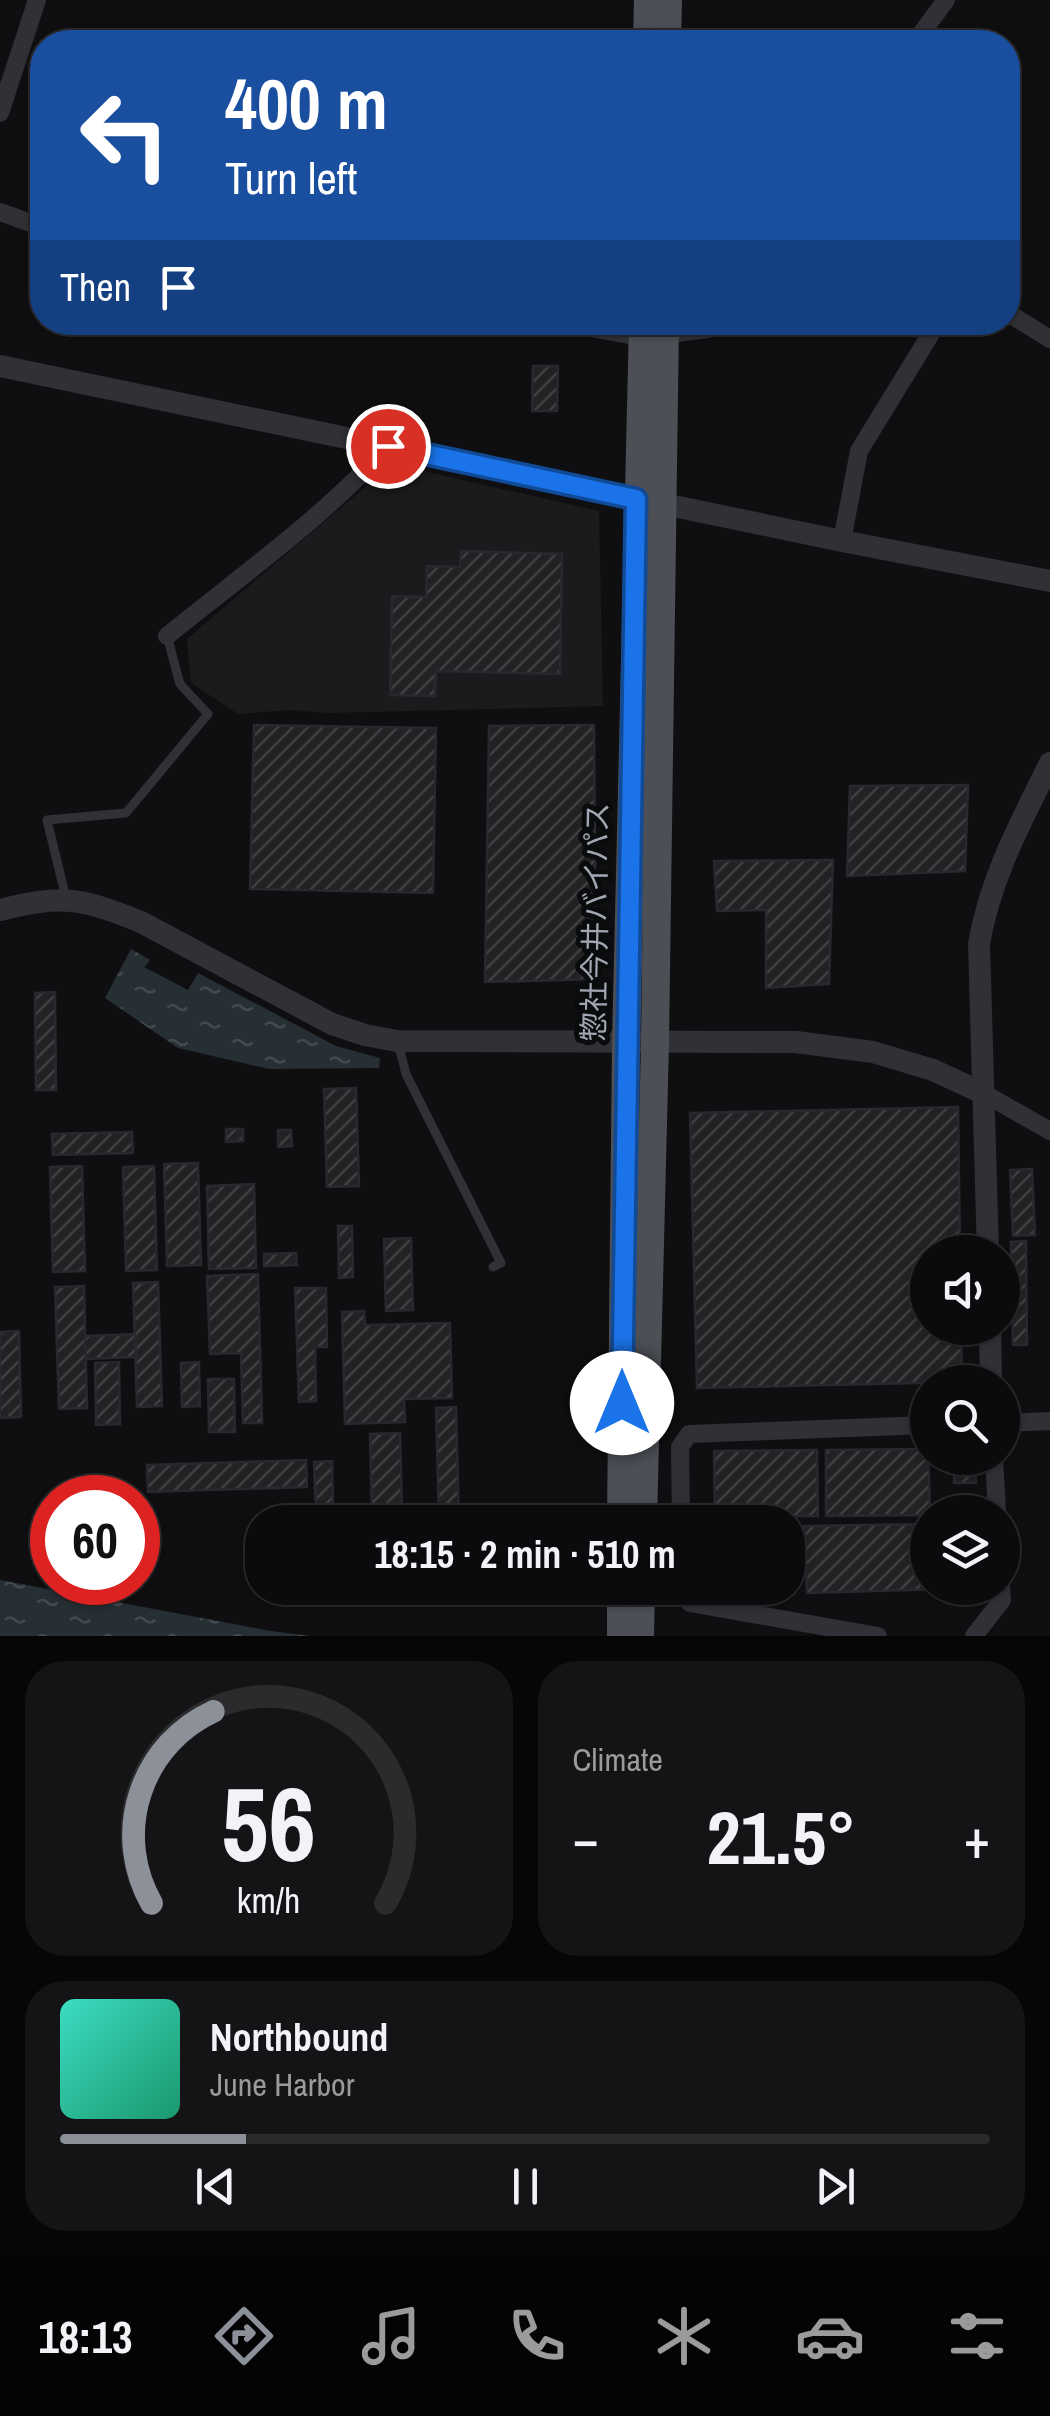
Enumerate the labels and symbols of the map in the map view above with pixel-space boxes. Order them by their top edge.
pin [346,404,431,489]
street label: 惣社今井バイパス [573,802,617,1042]
position arrow [570,1351,674,1455]
speed limit sign: 60 [30,1475,160,1605]

